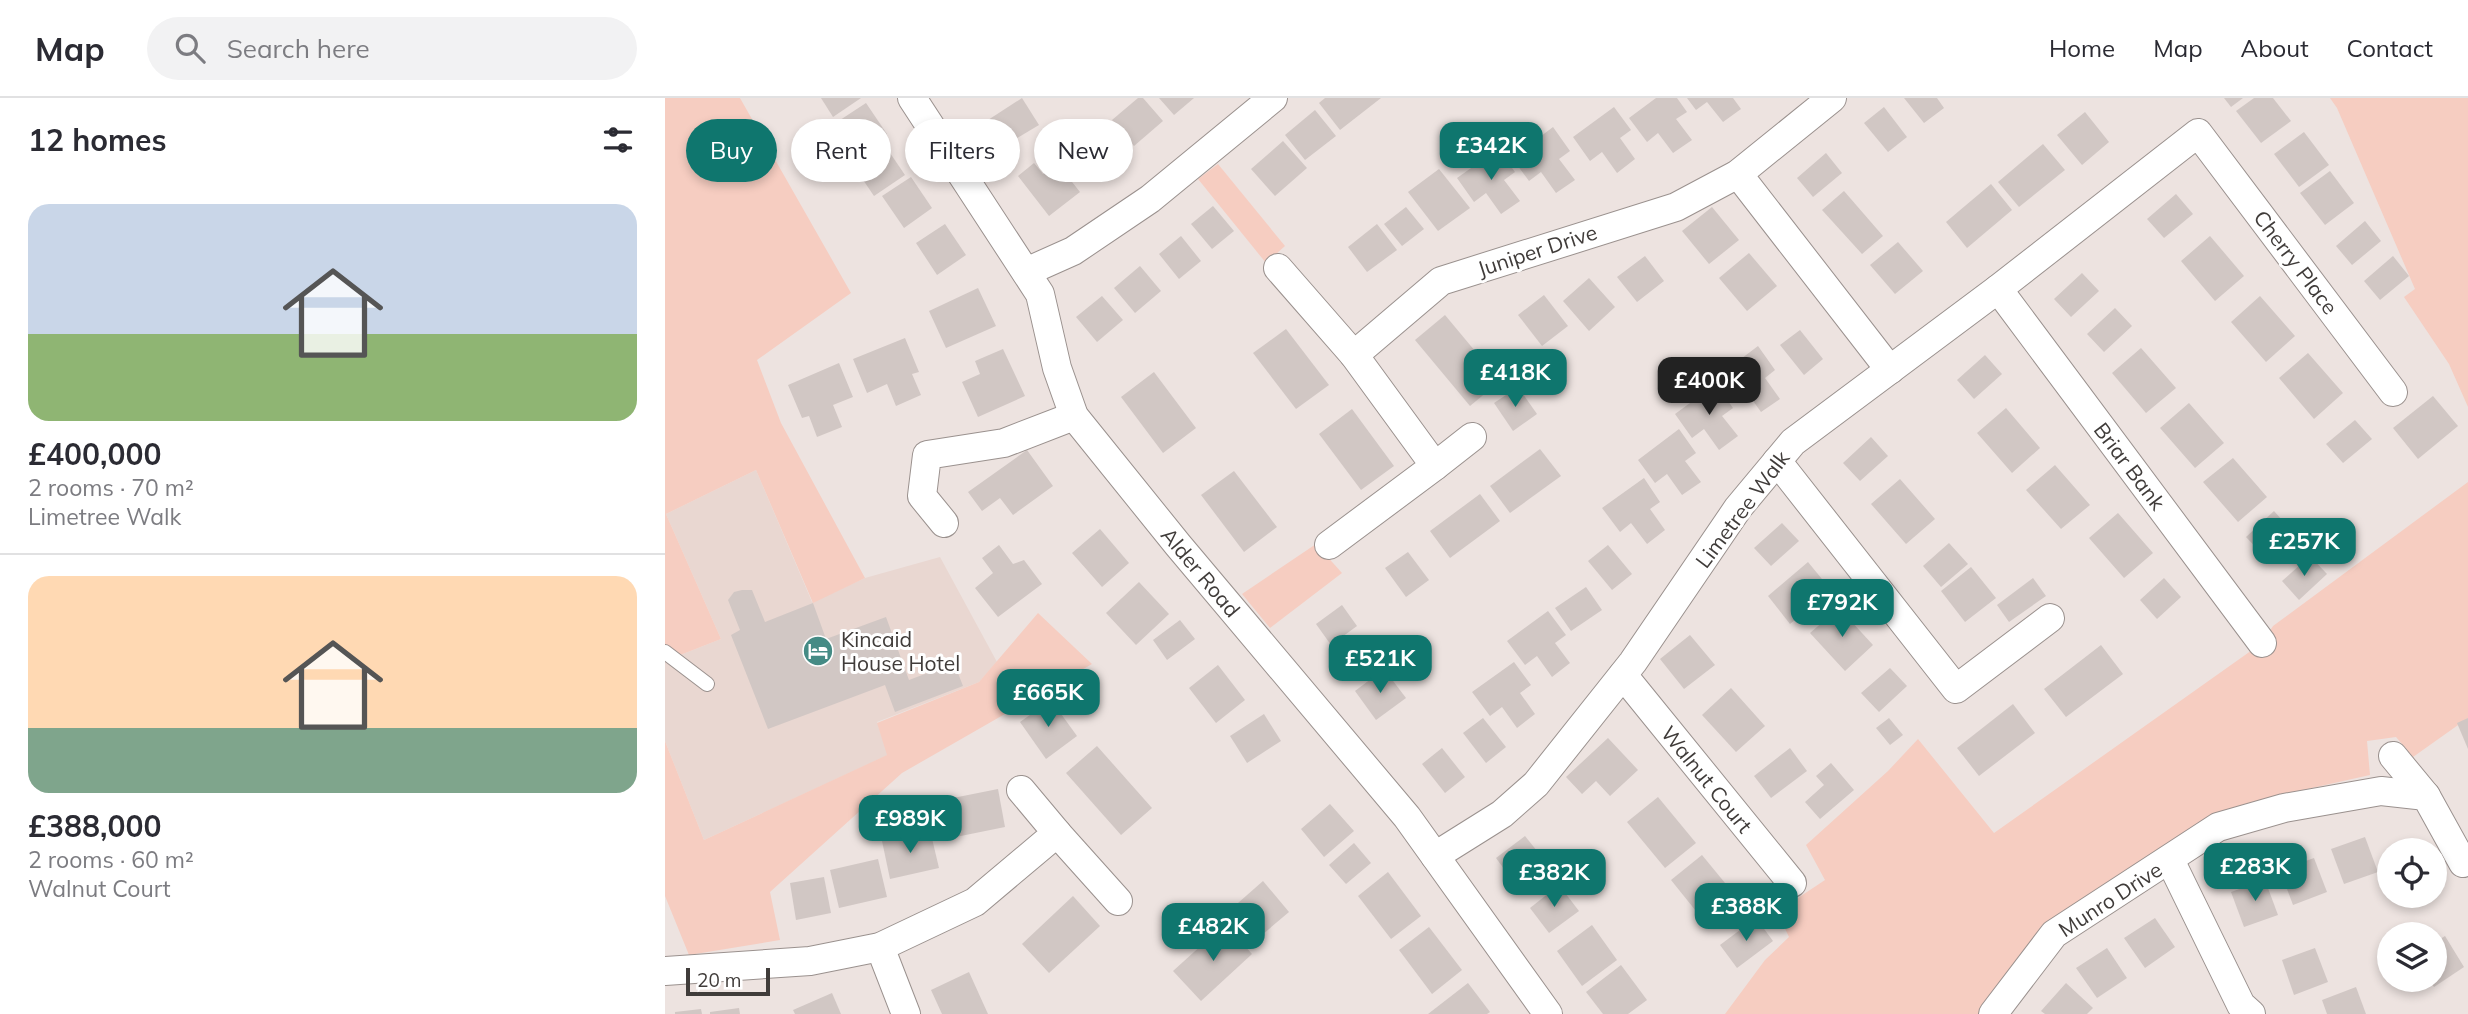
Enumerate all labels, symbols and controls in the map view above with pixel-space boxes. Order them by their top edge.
search box [147,17,637,80]
text: Map [35,28,105,69]
icon: search [171,29,209,67]
text: Search here [227,32,370,65]
text: Home [2049,33,2115,63]
text: Map [2153,33,2203,63]
text: About [2241,33,2309,63]
text: Contact [2347,33,2433,63]
chip: Buy [686,119,777,182]
chip: Rent [791,119,891,182]
chip: Filters [905,119,1020,182]
chip: New [1034,119,1133,182]
text: 12 homes [28,121,167,159]
icon: filters [599,121,637,159]
pin: £342K [1442,122,1540,182]
text: £342K [1456,130,1526,159]
street label: Cherry Place [2248,205,2344,319]
street label: Juniper Drive [1474,218,1600,282]
icon: home [270,250,396,376]
pin: £418K [1466,350,1564,409]
text: £418K [1480,357,1550,386]
pin: £400K [1660,358,1758,417]
text: £400K [1674,365,1744,394]
street label: Briar Bank [2089,417,2171,515]
text: £400,000 [28,435,161,473]
street label: Limetree Walk [1689,445,1795,573]
text: 2 rooms · 70 m² [28,473,194,502]
text: Limetree Walk [28,502,181,531]
pin: £257K [2255,518,2353,578]
street label: Alder Road [1156,522,1246,622]
text: £257K [2269,526,2339,555]
pin: £792K [1793,580,1891,639]
text: £792K [1807,587,1877,616]
icon: home [270,622,396,748]
place label: Kincaid House Hotel [841,626,960,676]
hotel icon: Kincaid House Hotel [801,634,835,668]
pin: £521K [1331,636,1429,695]
text: £521K [1345,643,1415,672]
pin: £665K [999,670,1097,729]
text: £665K [1013,677,1083,706]
street label: Walnut Court [1656,720,1758,838]
pin: £989K [861,796,959,855]
text: £989K [875,803,945,832]
text: £388,000 [28,807,161,845]
map controls [2377,838,2447,992]
button: locate [2377,838,2447,908]
pin: £283K [2206,844,2304,903]
text: 2 rooms · 60 m² [28,845,194,874]
pin: £382K [1505,850,1603,909]
text: £283K [2220,851,2290,880]
street label: Munro Drive [2053,856,2167,942]
text: £382K [1519,857,1589,886]
text: Walnut Court [28,874,171,903]
pin: £388K [1697,884,1795,943]
text: £388K [1711,891,1781,920]
pin: £482K [1164,904,1262,963]
text: £482K [1178,911,1248,940]
button: layers [2377,922,2447,992]
scale bar [686,965,770,997]
text: 20 m [697,968,741,992]

